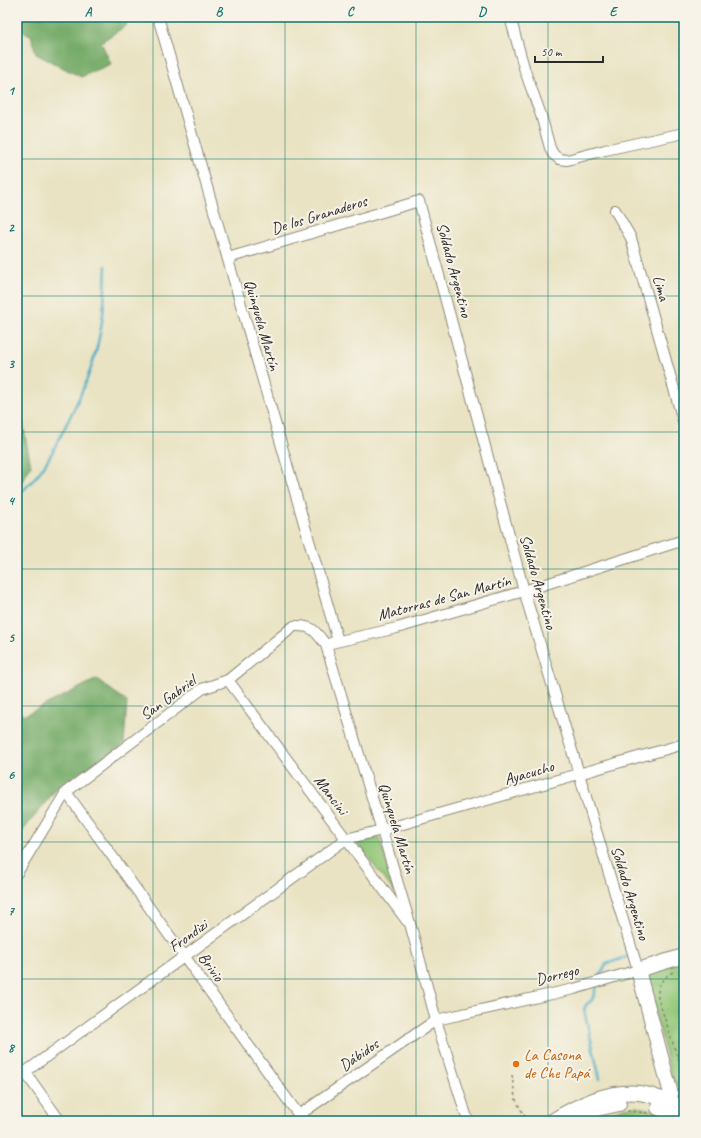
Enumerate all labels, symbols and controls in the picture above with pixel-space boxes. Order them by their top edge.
text: A [85,4,93,20]
text: B [216,4,224,20]
text: C [347,4,355,20]
text: D [478,4,487,20]
text: E [610,4,619,20]
scale bar [535,38,603,64]
text: 50 m [541,44,563,60]
text: 1 [8,83,16,99]
street label: De los Granaderos [269,191,371,239]
text: 2 [8,220,15,236]
street label: Soldado Argentino [432,220,477,321]
street label: Lima [648,273,675,304]
street label: Quinquela Martín [239,277,285,374]
text: 3 [8,356,15,372]
text: 4 [8,493,16,509]
street label: Soldado Argentino [515,532,561,633]
street label: Matorras de San Martín [375,570,513,625]
text: 5 [8,630,15,646]
street label: San Gabriel [136,669,202,725]
street label: Ayacucho [502,756,557,790]
text: 6 [8,767,15,783]
street label: Mancini [310,771,354,820]
street label: Quinquela Martín [374,780,420,876]
street label: Soldado Argentino [606,844,654,944]
text: 7 [8,903,15,919]
street label: Frondizi [165,914,213,957]
street label: Brivio [194,949,229,987]
street label: Dorrego [534,960,582,990]
street label: Dábidos [335,1033,384,1076]
text: 8 [8,1040,16,1056]
place label: La Casona de Che Papá [524,1045,592,1083]
marker: La Casona de Che Papá [511,1059,521,1069]

